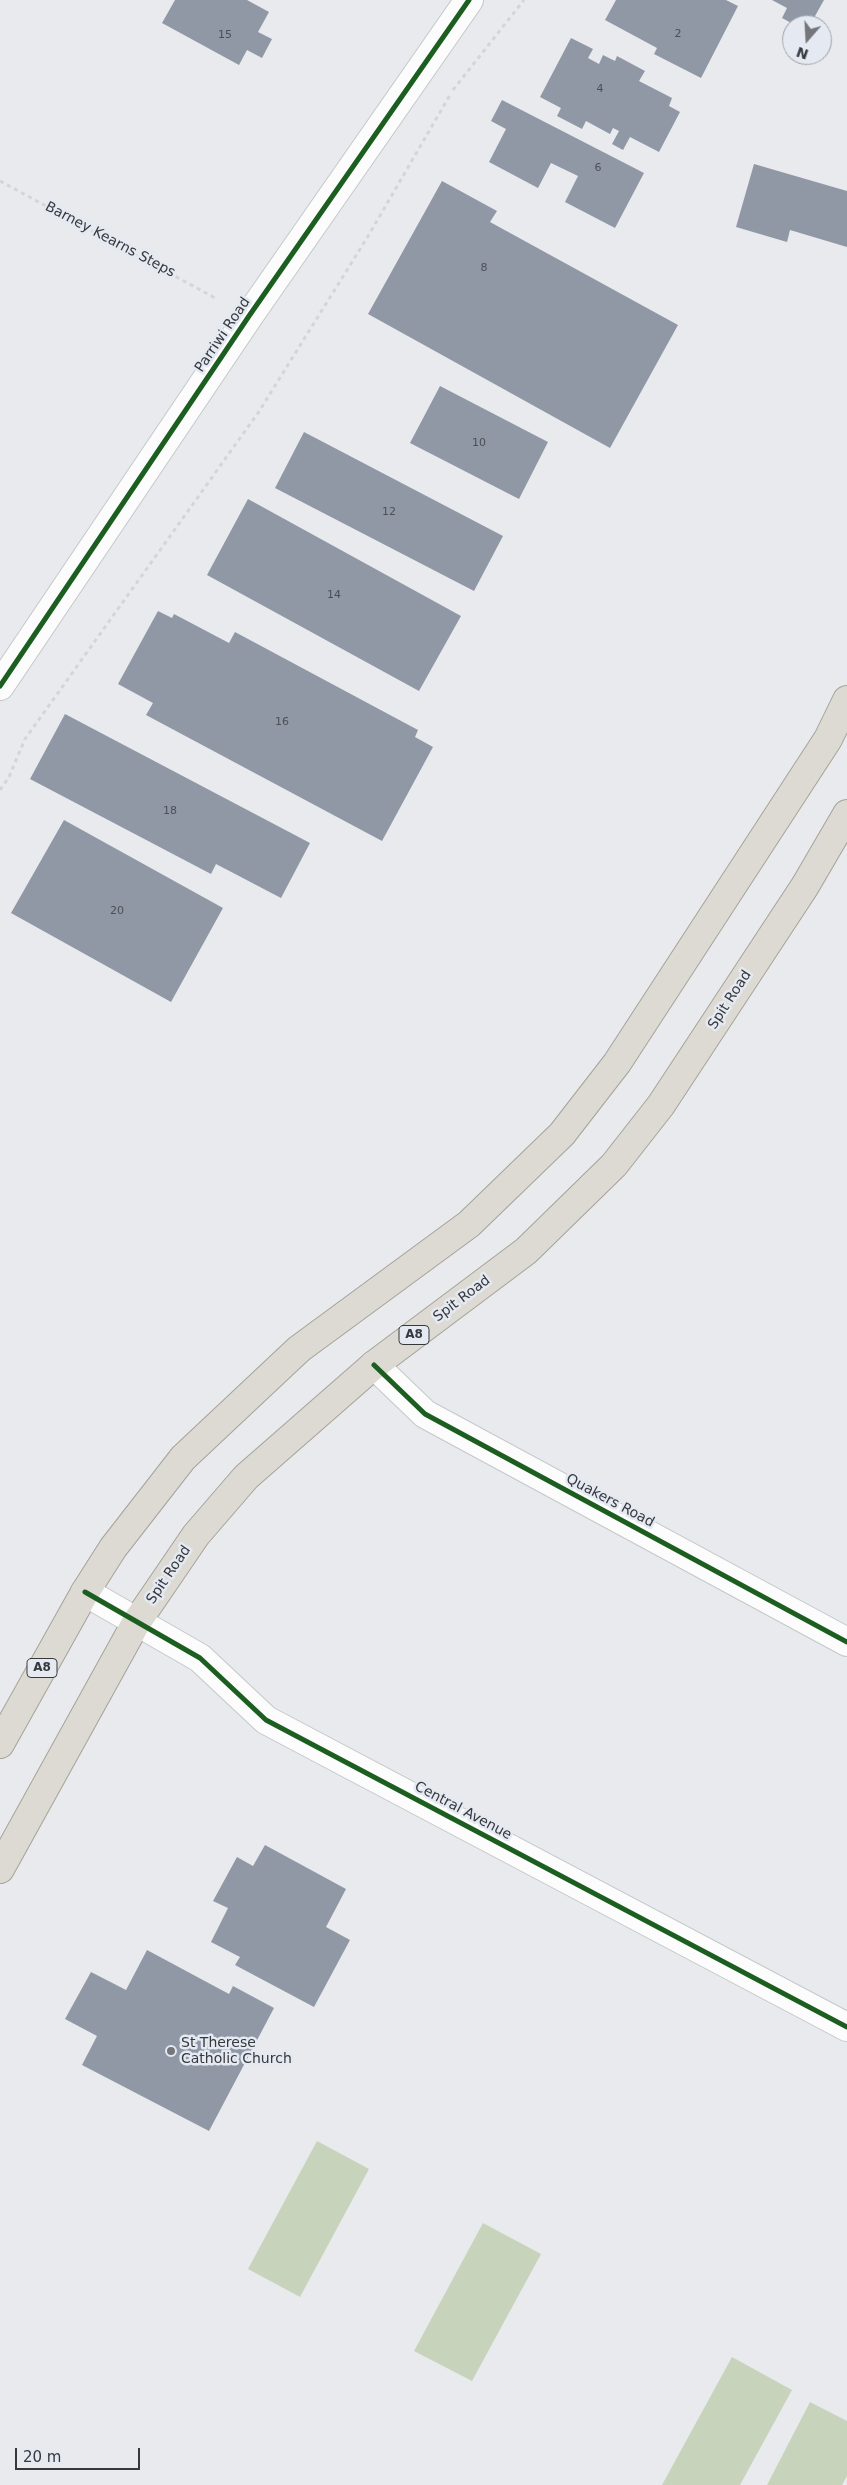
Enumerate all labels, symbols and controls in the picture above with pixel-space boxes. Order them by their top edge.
north arrow [782,15,832,65]
house number: 2 [675,27,681,41]
house number: 15 [218,28,232,42]
text: N [794,44,811,63]
house number: 4 [597,82,603,96]
house number: 6 [595,161,601,175]
street label: Barney Kearns Steps [42,199,178,281]
house number: 8 [481,261,487,275]
street label: Parriwi Road [192,294,254,376]
house number: 10 [472,436,486,450]
house number: 12 [382,505,396,519]
house number: 14 [327,588,341,602]
house number: 16 [275,715,289,729]
house number: 18 [163,804,177,818]
house number: 20 [110,904,124,918]
street label: Spit Road [705,967,755,1033]
street label: Spit Road [430,1272,494,1326]
road number: A8 [399,1326,429,1344]
street label: Quakers Road [563,1471,657,1531]
street label: Spit Road [143,1543,195,1607]
road number: A8 [27,1659,57,1678]
street label: Central Avenue [412,1778,514,1844]
place label: St Therese Catholic Church [181,2035,292,2068]
marker: St Therese Catholic Church [165,2045,177,2057]
scale bar [18,2438,142,2470]
text: 20 m [23,2448,61,2466]

